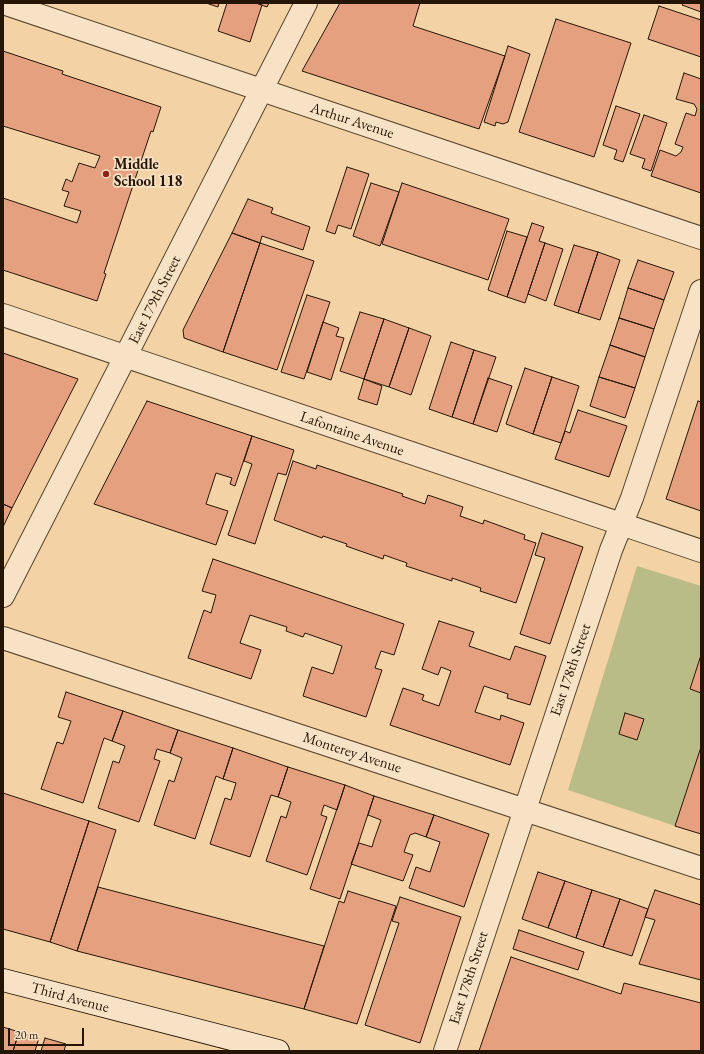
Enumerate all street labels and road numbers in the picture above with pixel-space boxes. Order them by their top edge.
street label: Arthur Avenue [308,99,396,143]
street label: East 179th Street [125,253,185,347]
street label: Lafontaine Avenue [298,408,406,460]
street label: East 178th Street [547,621,595,719]
street label: Monterey Avenue [300,729,404,777]
street label: East 178th Street [446,929,492,1027]
street label: Third Avenue [29,979,111,1017]

